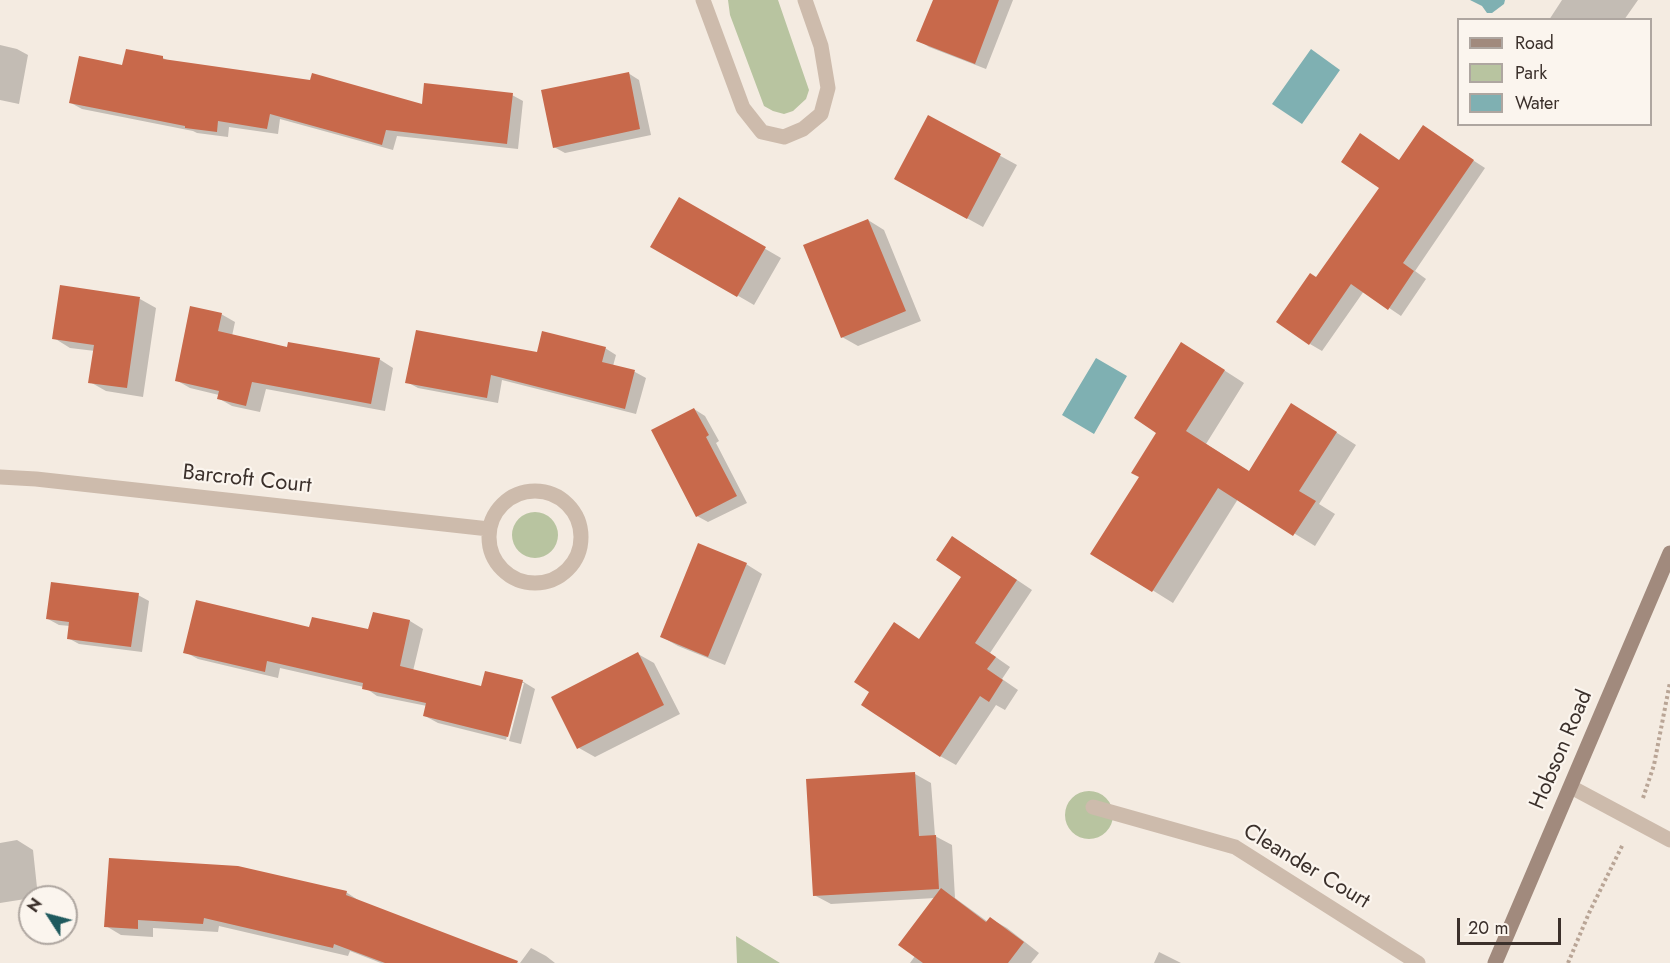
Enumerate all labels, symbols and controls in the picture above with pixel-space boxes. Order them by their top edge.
legend [1457,18,1652,126]
text: Road [1515,30,1554,56]
text: Park [1515,60,1547,86]
text: Water [1515,90,1559,116]
street label: Barcroft Court [181,460,313,500]
street label: Hobson Road [1525,686,1599,814]
street label: Cleander Court [1238,819,1374,915]
north arrow [18,885,78,945]
text: N [22,893,48,917]
scale bar [1460,906,1564,944]
text: 20 m [1468,915,1508,941]

